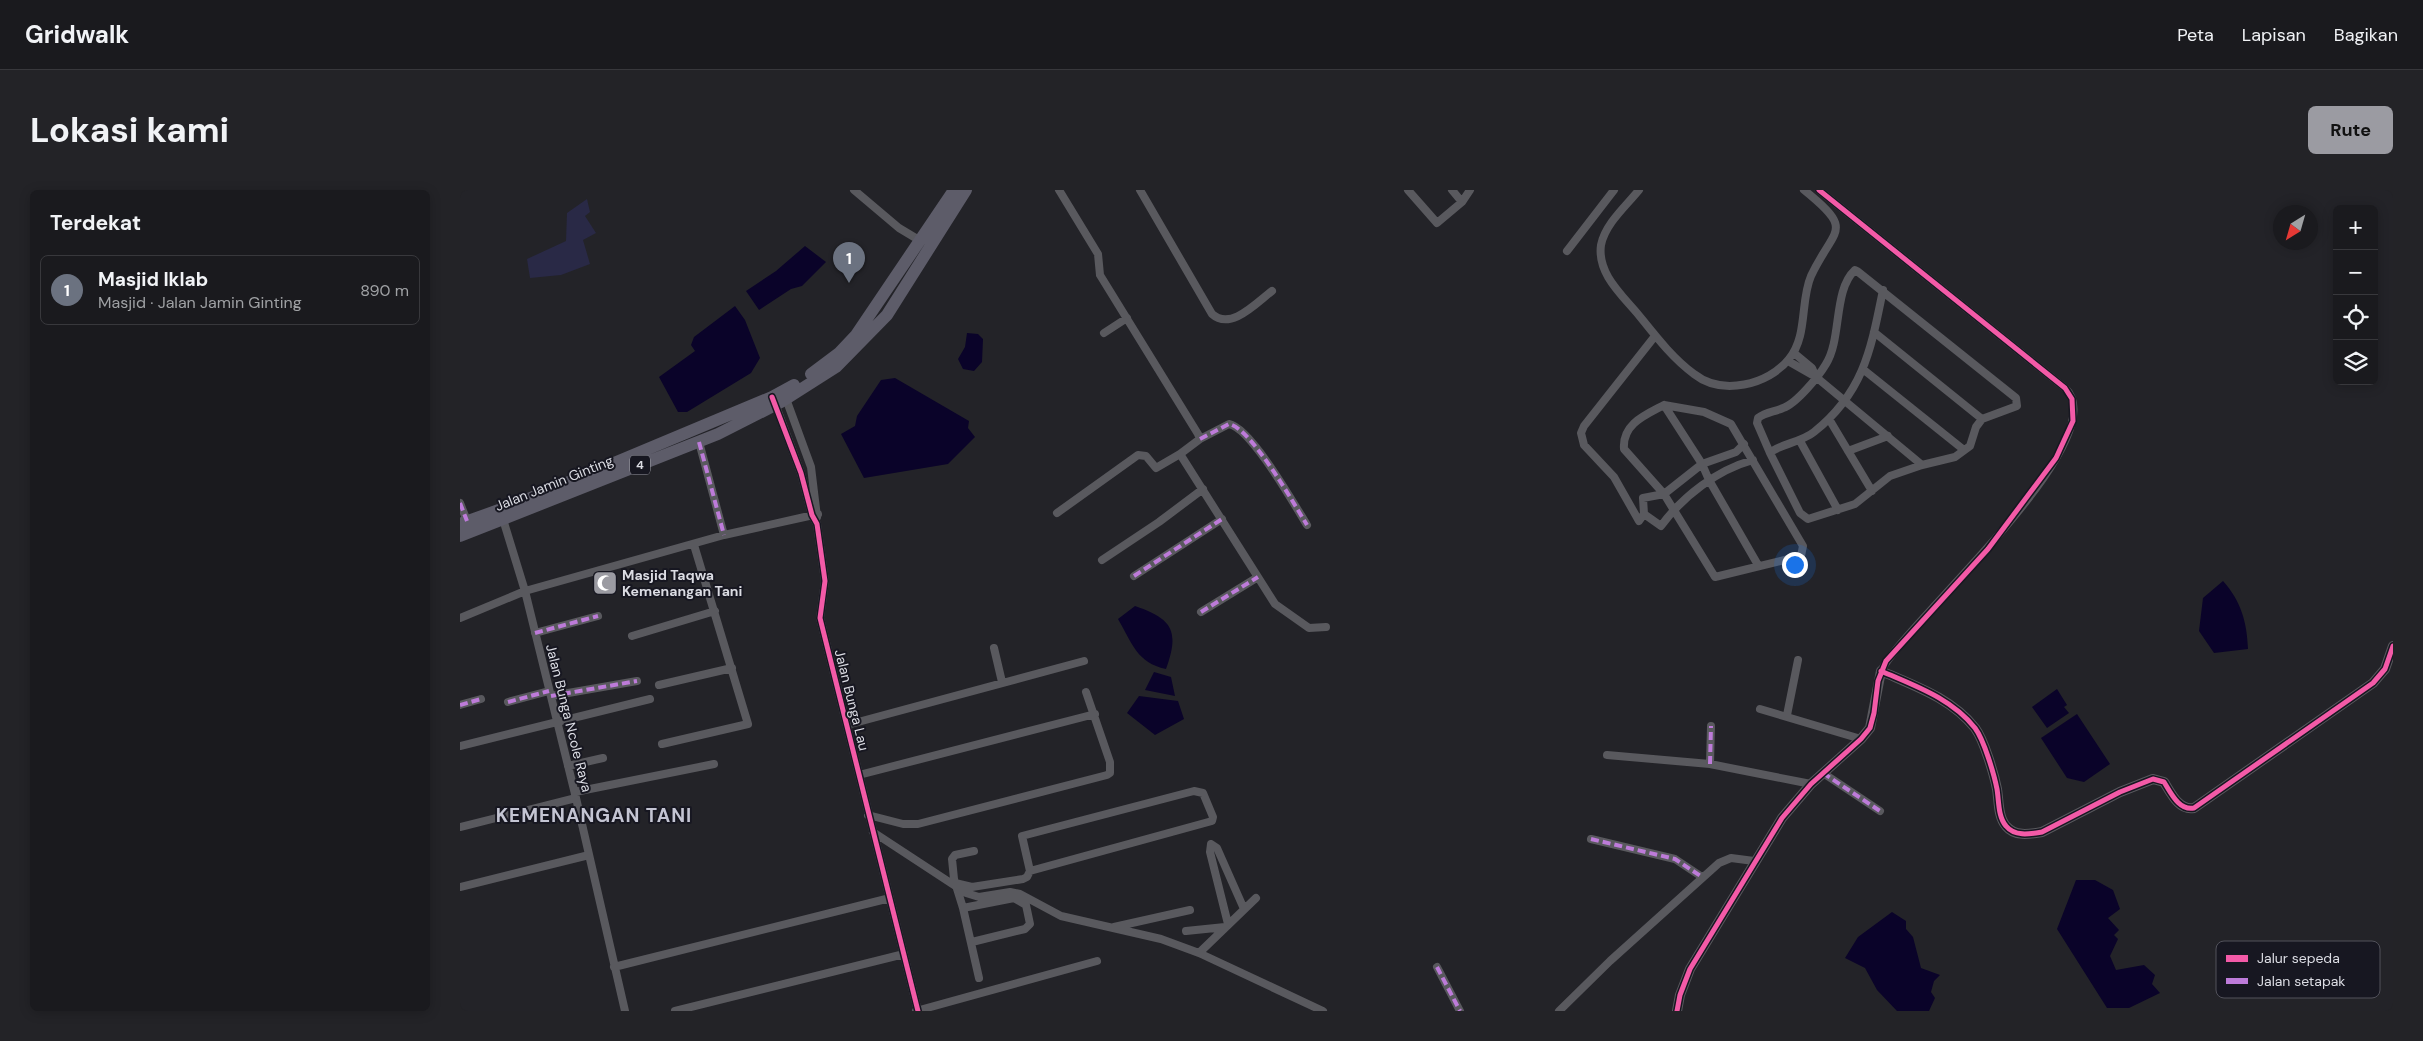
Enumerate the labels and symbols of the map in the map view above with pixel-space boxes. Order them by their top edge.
north arrow [2273,205,2318,250]
pin: 1 [833,242,865,283]
street label: Jalan Jamin Ginting [492,451,616,515]
road number: 4 [630,456,650,474]
your location [1782,552,1808,578]
place label: Masjid Taqwa Kemenangan Tani [622,566,743,600]
mosque icon: Masjid Taqwa Kemenangan Tani [592,570,618,596]
street label: Jalan Bunga Ncole Raya [542,642,596,794]
street label: Jalan Bunga Lau [831,647,873,753]
district label: KEMENANGAN TANI [496,803,692,828]
legend [2216,941,2380,998]
text: Jalur sepeda [2257,949,2340,967]
text: Jalan setapak [2257,972,2345,990]

